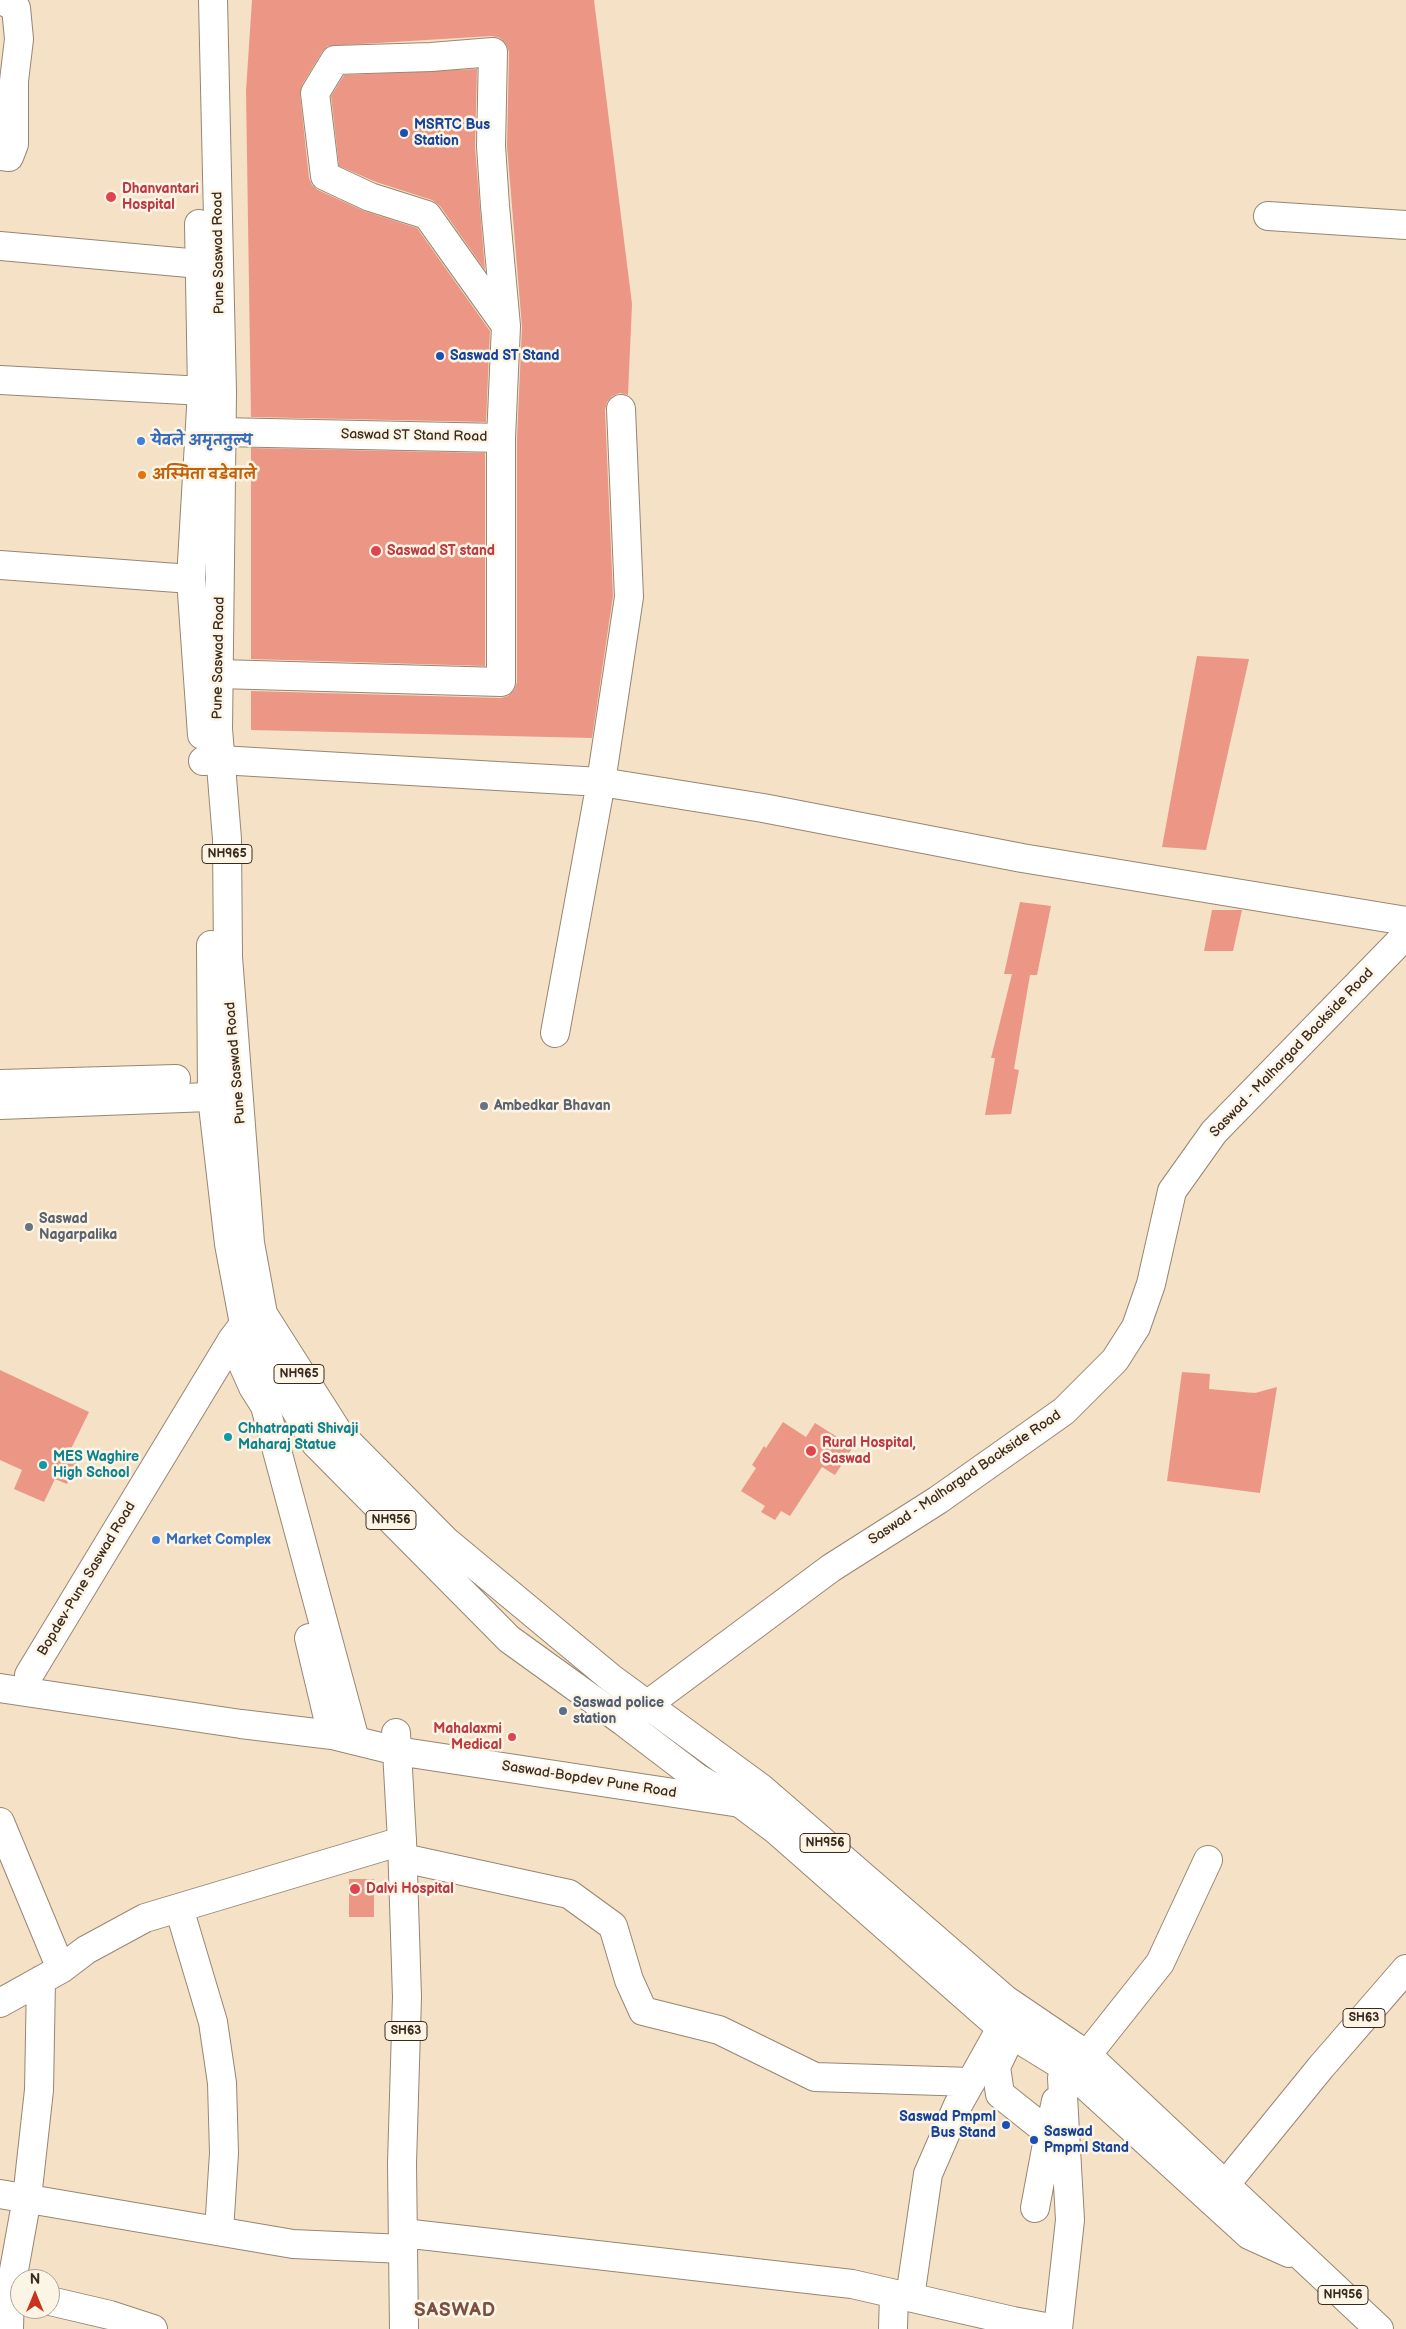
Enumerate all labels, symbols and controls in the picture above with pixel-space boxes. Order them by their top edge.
place label: MSRTC Bus Station [414,117,490,150]
marker: MSRTC Bus Station [398,127,410,139]
place label: Dhanvantari Hospital [122,181,199,213]
marker: Dhanvantari Hospital [104,190,118,204]
street label: Pune Saswad Road [210,192,228,314]
place label: Saswad ST Stand [450,348,560,364]
marker: Saswad ST Stand [434,350,446,362]
street label: Saswad ST Stand Road [341,426,487,446]
place label: येवले अमृततुल्य [151,433,252,449]
marker: येवले अमृततुल्य [135,435,147,447]
place label: अस्मिता वडेवाले [152,467,256,483]
marker: अस्मिता वडेवाले [136,469,148,481]
place label: Saswad ST stand [387,543,495,559]
marker: Saswad ST stand [369,544,383,558]
street label: Pune Saswad Road [210,597,228,719]
road number: NH965 [202,844,252,864]
street label: Saswad - Malhargad Backside Road [1207,965,1377,1141]
street label: Pune Saswad Road [222,1001,250,1125]
place label: Ambedkar Bhavan [494,1098,610,1114]
marker: Ambedkar Bhavan [478,1100,490,1112]
place label: Saswad Nagarpalika [39,1211,117,1244]
marker: Saswad Nagarpalika [23,1221,35,1233]
road number: NH965 [274,1365,324,1384]
street label: Saswad - Malhargad Backside Road [866,1407,1064,1549]
place label: Chhatrapati Shivaji Maharaj Statue [238,1421,358,1454]
marker: Chhatrapati Shivaji Maharaj Statue [222,1431,234,1443]
place label: Rural Hospital, Saswad [822,1435,916,1468]
marker: Rural Hospital, Saswad [804,1444,818,1458]
place label: MES Waghire High School [53,1449,139,1481]
marker: MES Waghire High School [37,1459,49,1471]
street label: Bopdev-Pune Saswad Road [34,1499,140,1659]
road number: NH956 [366,1510,416,1530]
place label: Market Complex [166,1532,271,1548]
marker: Market Complex [150,1534,162,1546]
place label: Saswad police station [573,1695,664,1728]
marker: Saswad police station [557,1705,569,1717]
place label: Mahalaxmi Medical [433,1721,502,1754]
marker: Mahalaxmi Medical [506,1731,518,1743]
street label: Saswad-Bopdev Pune Road [501,1758,677,1802]
road number: NH956 [800,1834,850,1852]
place label: Dalvi Hospital [366,1881,454,1897]
marker: Dalvi Hospital [348,1882,362,1896]
road number: SH63 [1343,2009,1385,2028]
road number: SH63 [385,2022,427,2040]
place label: Saswad Pmpml Bus Stand [899,2109,996,2142]
marker: Saswad Pmpml Bus Stand [1000,2119,1012,2131]
place label: Saswad Pmpml Stand [1044,2124,1129,2156]
marker: Saswad Pmpml Stand [1028,2134,1040,2146]
north arrow [10,2269,60,2319]
text: N [30,2271,40,2288]
road number: NH956 [1318,2286,1368,2304]
district label: SASWAD [413,2300,497,2322]

